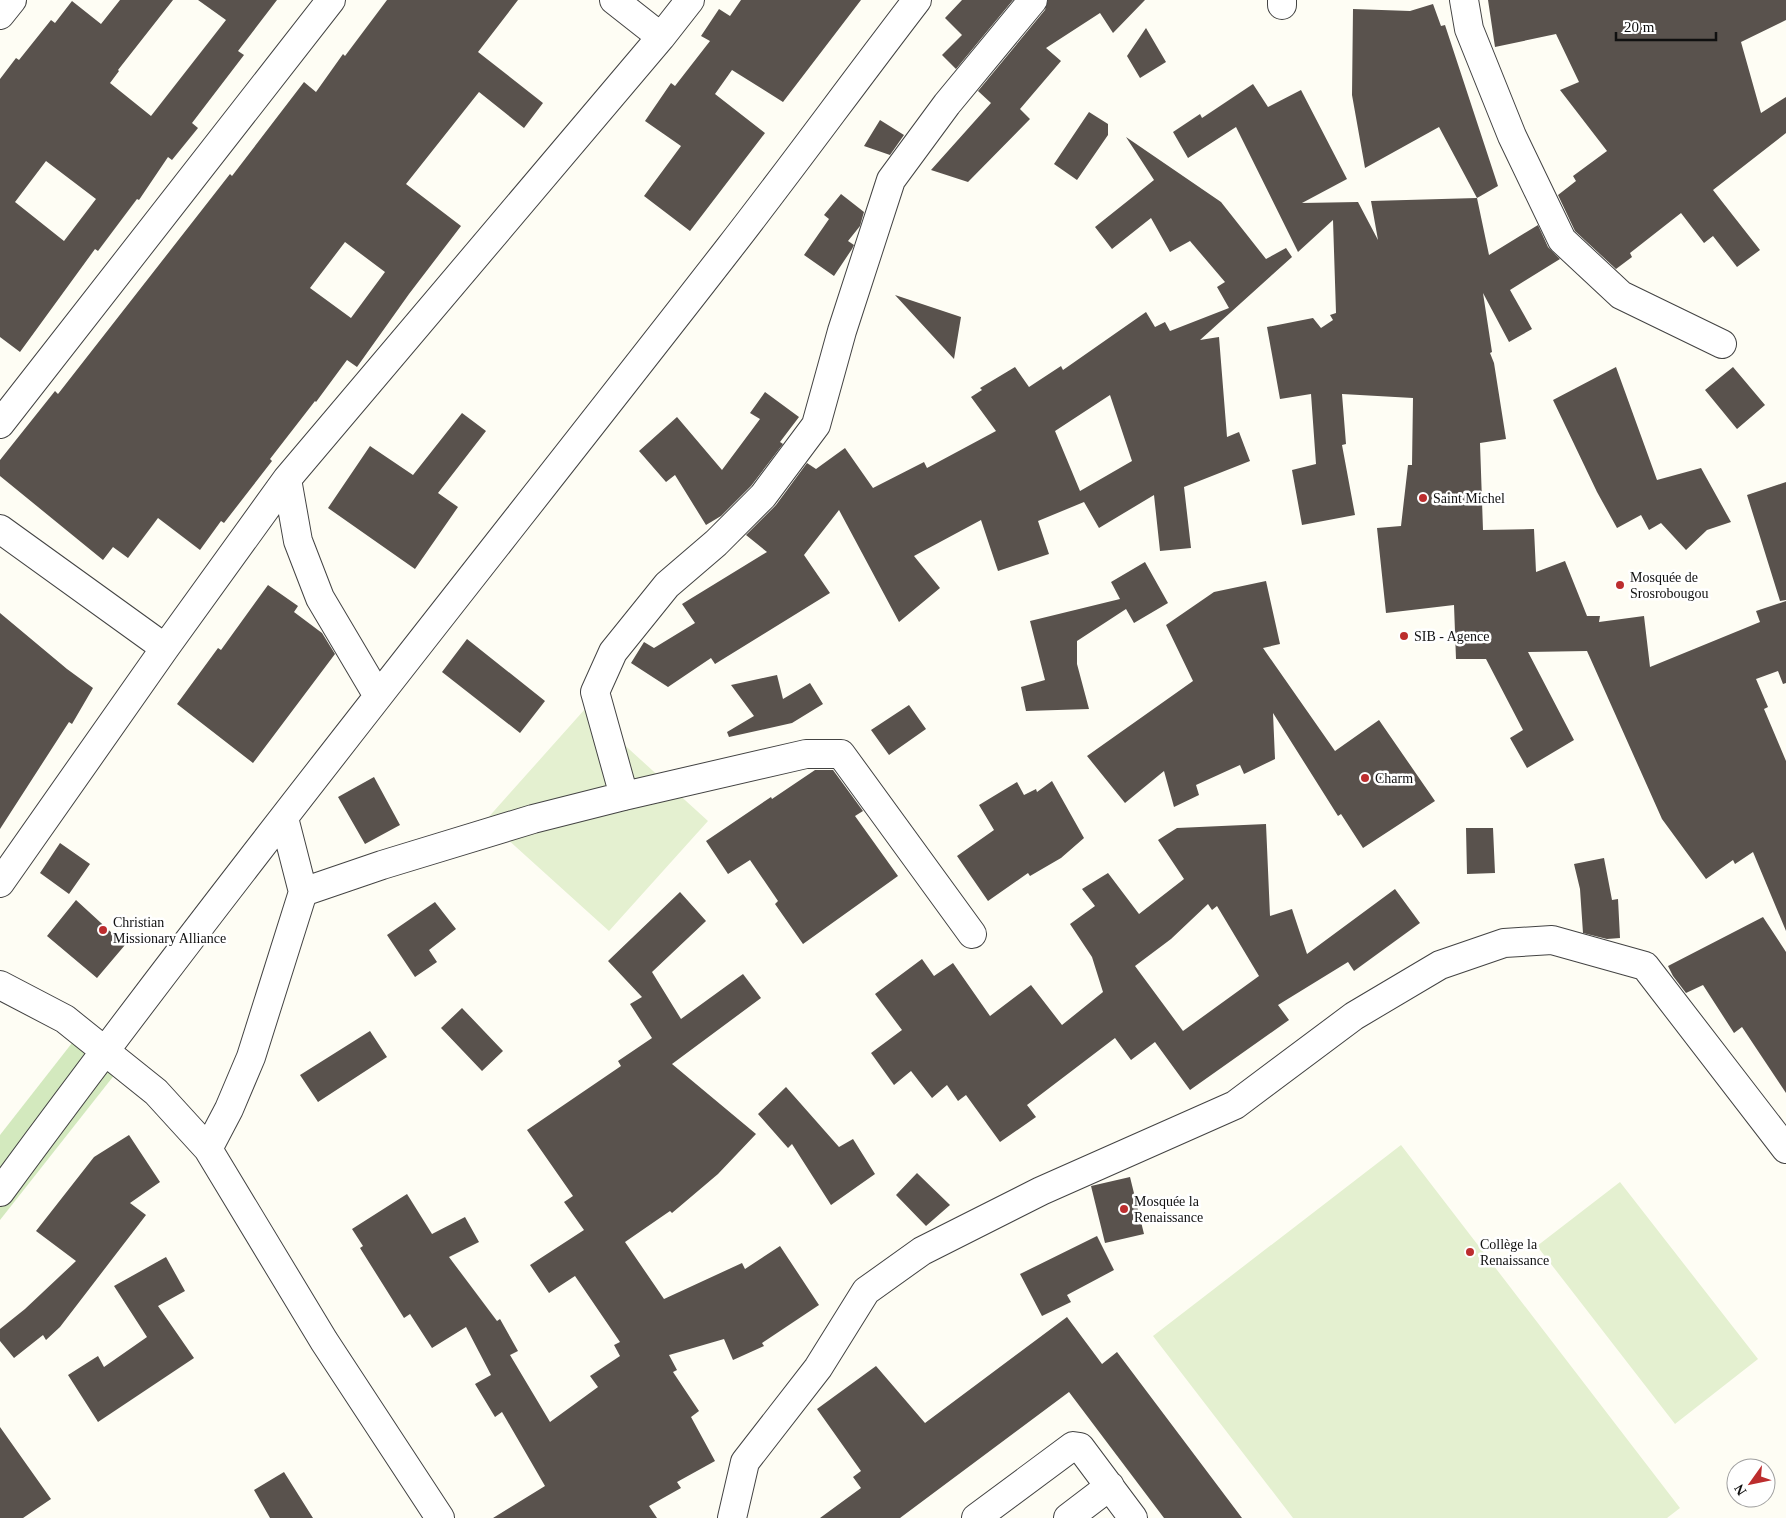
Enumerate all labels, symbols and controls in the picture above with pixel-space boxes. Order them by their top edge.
scale bar [1616,10,1716,42]
text: 20 m [1624,19,1655,35]
place label: Saint Michel [1433,491,1505,506]
marker: Saint Michel [1417,492,1429,504]
place label: Mosquée de Srosrobougou [1630,570,1709,601]
marker: Mosquée de Srosrobougou [1614,579,1626,591]
place label: SIB - Agence [1414,629,1489,644]
marker: SIB - Agence [1398,630,1410,642]
place label: Charm [1375,771,1413,786]
marker: Charm [1359,772,1371,784]
place label: Christian Missionary Alliance [113,915,226,946]
marker: Christian Missionary Alliance [97,924,109,936]
place label: Mosquée la Renaissance [1134,1194,1203,1225]
marker: Mosquée la Renaissance [1118,1203,1130,1215]
place label: Collège la Renaissance [1480,1237,1549,1268]
marker: Collège la Renaissance [1464,1246,1476,1258]
north arrow [1726,1458,1776,1508]
text: N [1731,1481,1750,1498]

